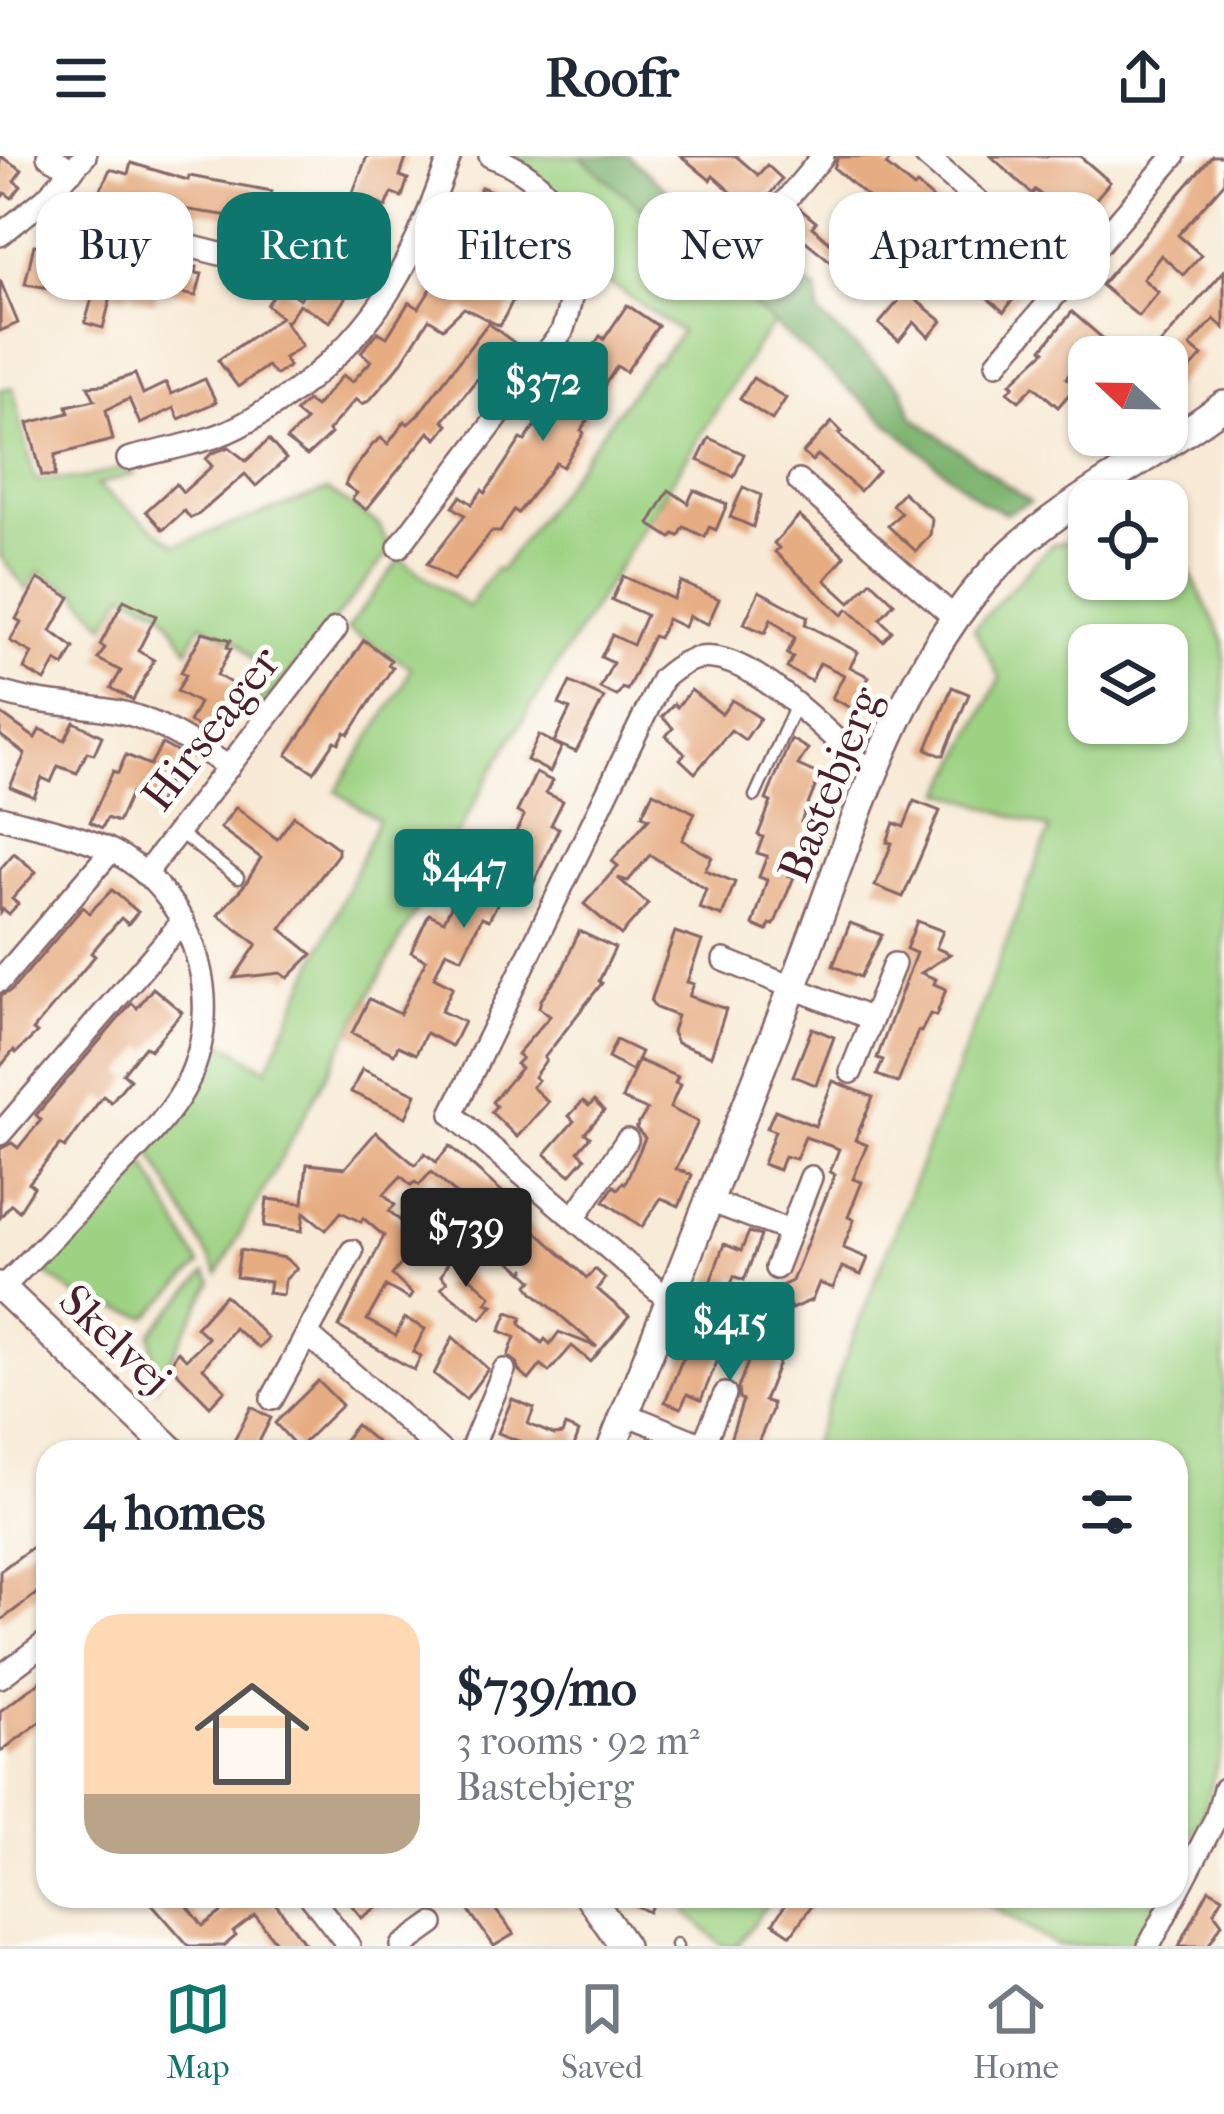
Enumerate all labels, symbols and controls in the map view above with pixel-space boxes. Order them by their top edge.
icon: menu [48,45,114,111]
icon: share [1110,45,1176,111]
text: Roofr [545,47,679,110]
chip: Buy [36,192,193,300]
chip: Rent [217,192,391,300]
chip: Filters [415,192,614,300]
chip: New [638,192,805,300]
chip: Apartment [829,192,1110,300]
north arrow [1068,336,1188,456]
map controls [1068,336,1188,744]
pin: $372 [472,342,614,444]
text: $372 [505,358,581,404]
button: locate [1068,480,1188,600]
button: layers [1068,624,1188,744]
street label: Hirseager [131,636,292,821]
street label: Bastebjerg [767,679,894,890]
pin: $447 [393,829,535,931]
text: $447 [421,845,507,891]
pin: $739 [395,1188,537,1290]
text: $739 [428,1204,504,1250]
street label: Skelvej [48,1274,182,1406]
pin: $415 [659,1282,801,1384]
text: $415 [692,1298,768,1344]
icon: filters [1074,1479,1140,1545]
text: 4 homes [84,1482,265,1542]
text: $739/mo [456,1658,637,1718]
icon: home [180,1662,324,1806]
text: 3 rooms · 92 m² [456,1718,700,1764]
text: Bastebjerg [456,1764,634,1810]
tab: Map [165,1976,231,2087]
tab: Saved [561,1976,643,2087]
tab: Home [973,1976,1059,2087]

